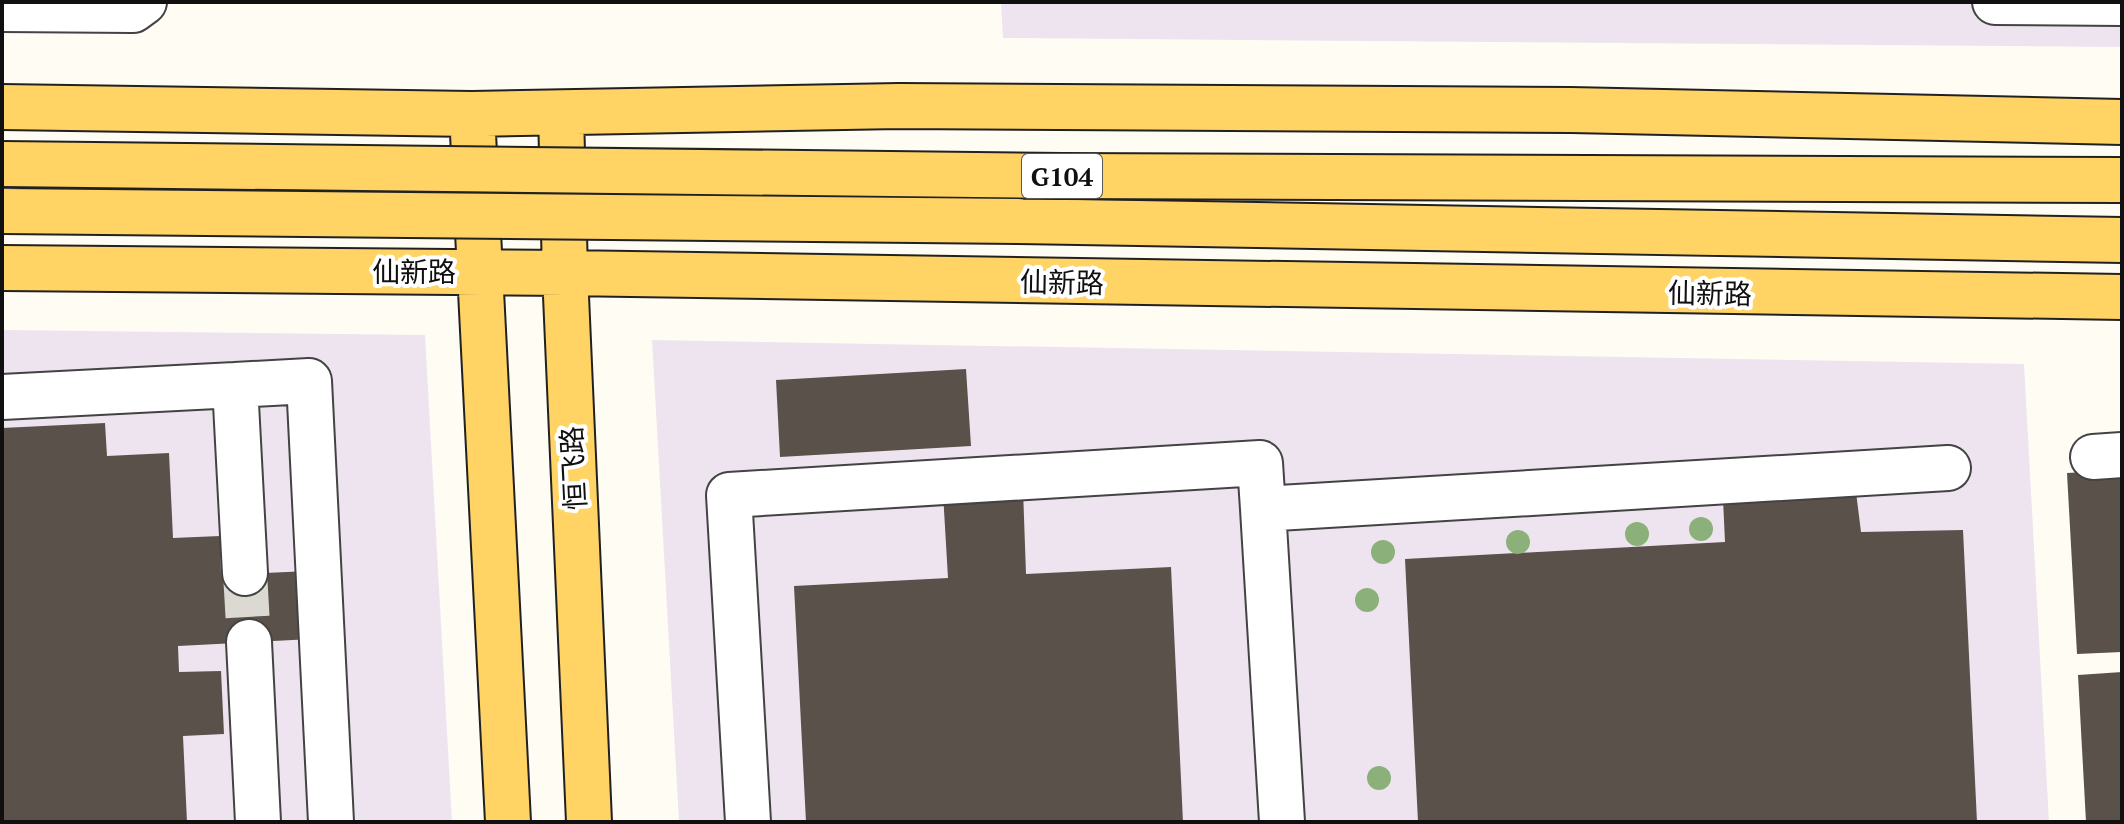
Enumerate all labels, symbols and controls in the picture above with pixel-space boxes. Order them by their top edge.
road number: G104 [1022,154,1102,198]
street label: 仙新路 [372,253,456,290]
street label: 仙新路 [1020,263,1104,301]
street label: 仙新路 [1668,274,1752,312]
street label: 恒飞路 [552,425,594,511]

